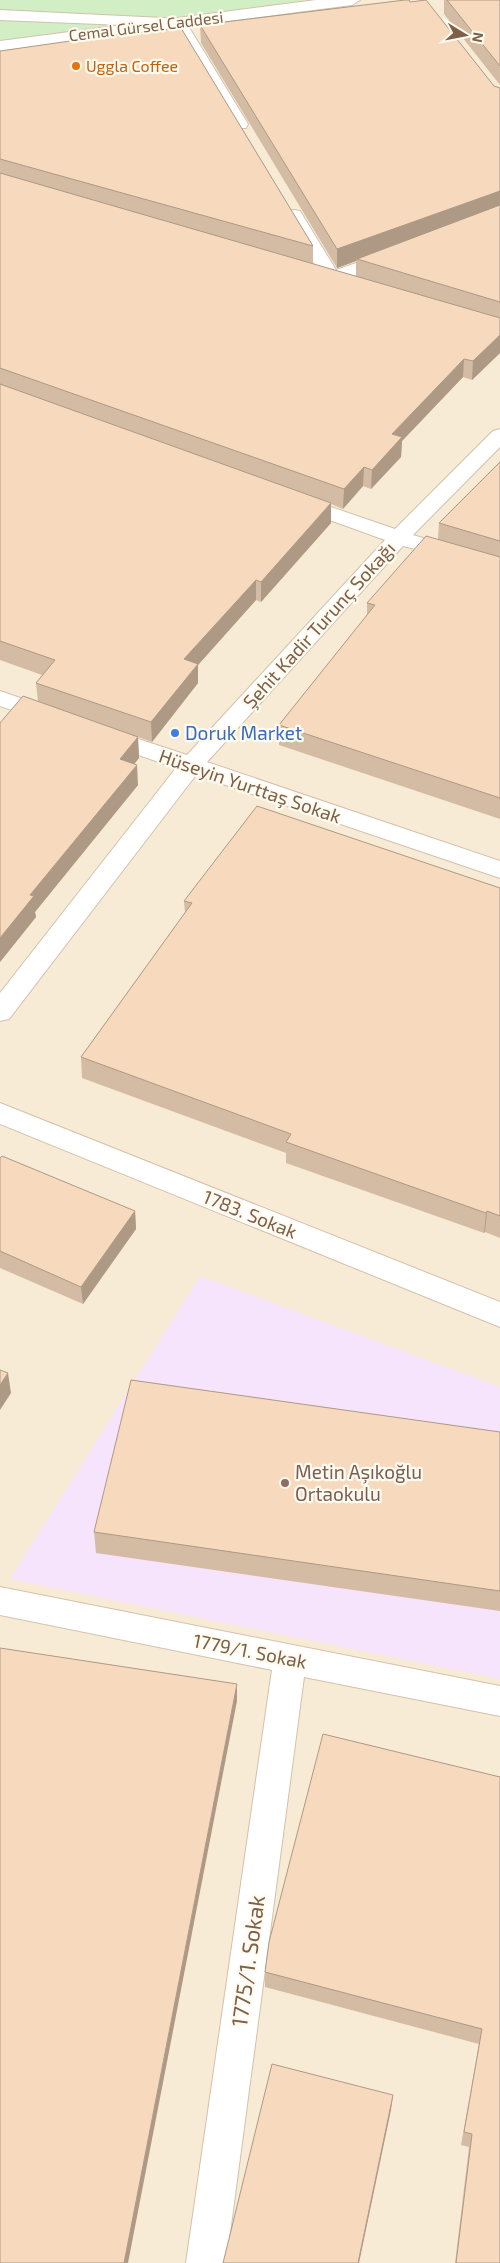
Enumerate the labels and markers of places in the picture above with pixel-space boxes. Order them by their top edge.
place label: Uggla Coffee [86,56,178,75]
marker: Uggla Coffee [70,60,82,72]
place label: Doruk Market [185,721,302,744]
marker: Doruk Market [169,727,181,739]
place label: Metin Aşıkoğlu Ortaokulu [295,1460,422,1505]
marker: Metin Aşıkoğlu Ortaokulu [279,1477,291,1489]

